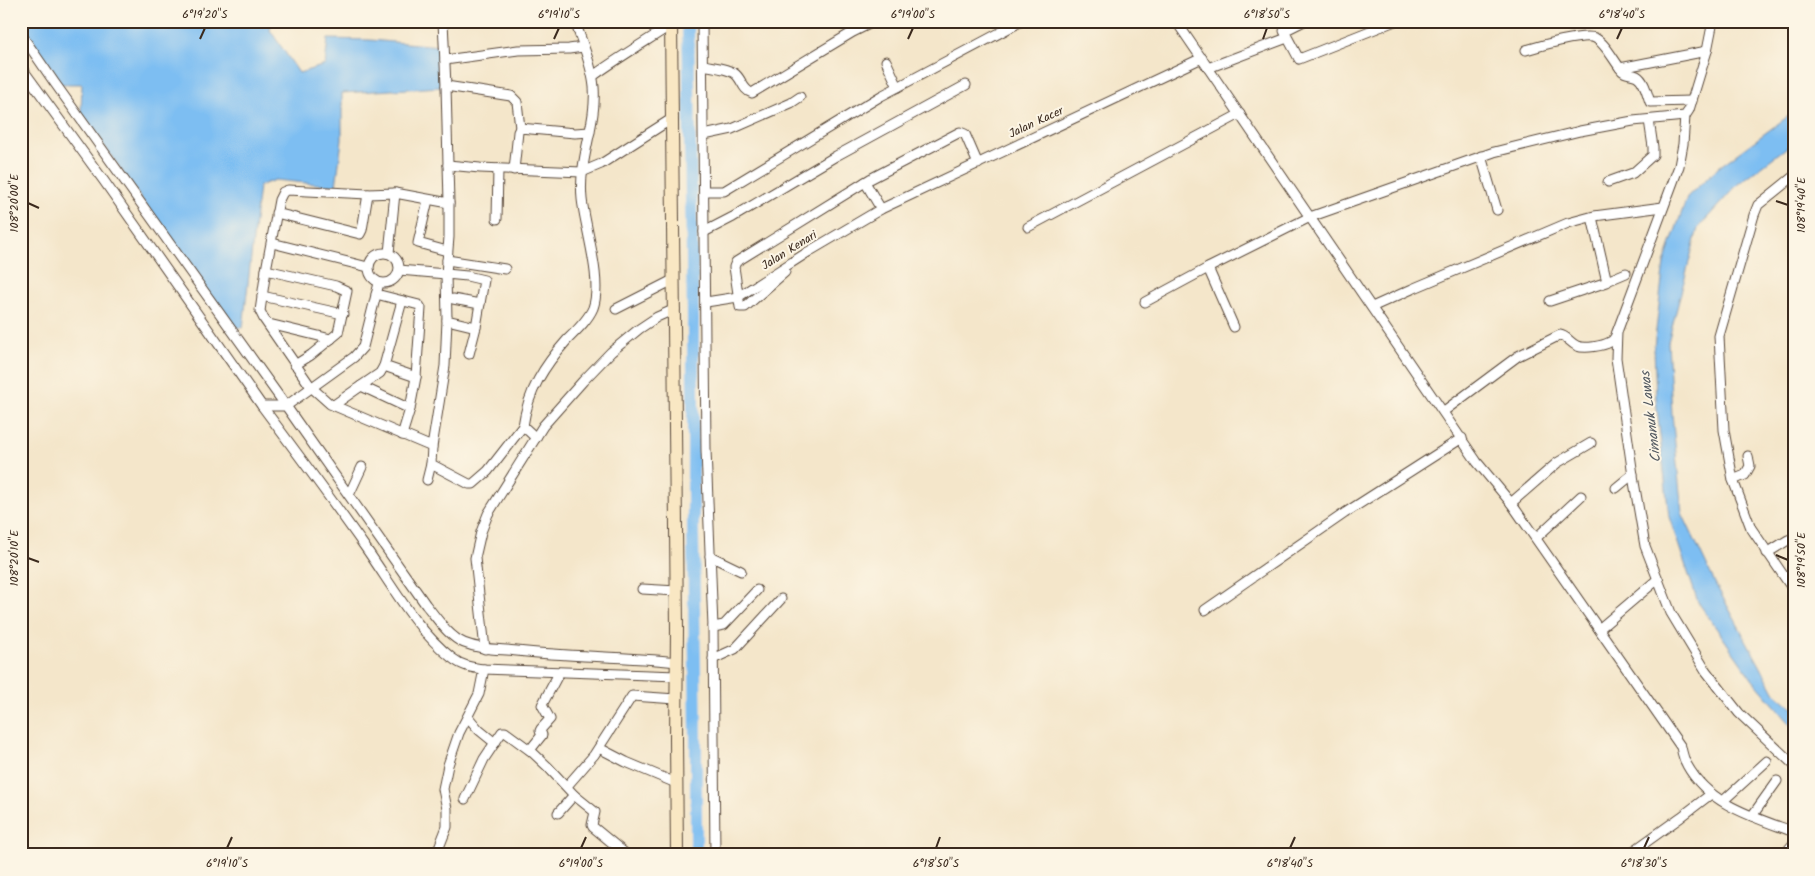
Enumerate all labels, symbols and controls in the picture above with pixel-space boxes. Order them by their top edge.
text: 6°19'20"S [182,5,228,24]
text: 6°19'10"S [538,5,581,24]
text: 6°19'00"S [891,5,936,24]
text: 6°18'50"S [1244,5,1291,24]
text: 6°18'40"S [1599,5,1646,24]
street label: Jalan Kacer [1006,101,1068,143]
text: 108°20'00"E [5,173,24,232]
text: 108°19'40"E [1792,176,1811,233]
street label: Jalan Kenari [758,225,822,275]
water label: Cimanuk Lawas [1634,368,1668,464]
text: 108°20'10"E [5,529,24,586]
text: 108°19'50"E [1792,531,1811,588]
text: 6°19'10"S [206,854,249,873]
text: 6°19'00"S [559,854,604,873]
text: 6°18'50"S [913,854,960,873]
text: 6°18'40"S [1267,854,1314,873]
text: 6°18'30"S [1621,854,1668,873]

